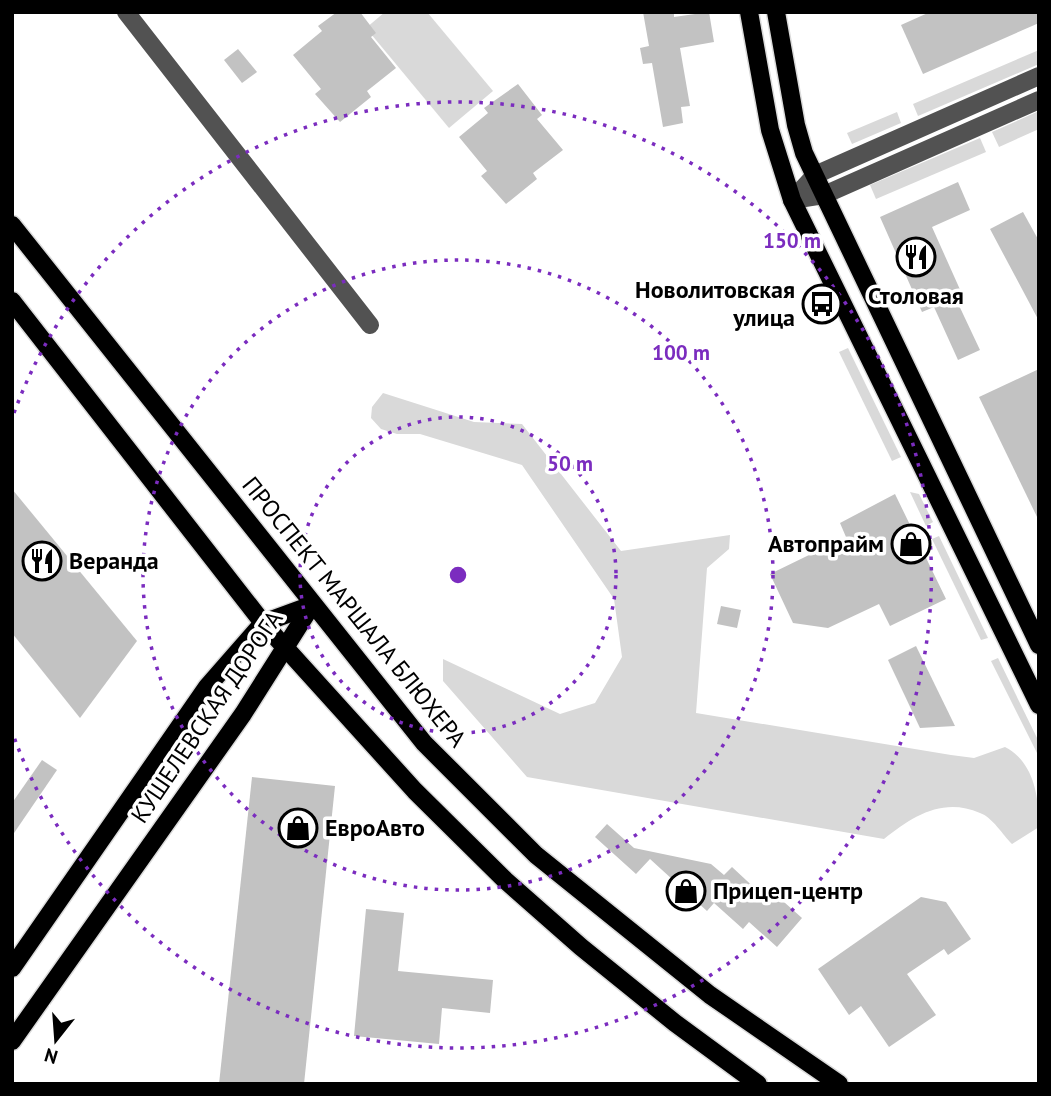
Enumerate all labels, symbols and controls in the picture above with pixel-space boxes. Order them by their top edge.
text: 150 m [763,227,821,254]
restaurant icon: Столовая [895,236,937,278]
place label: Новолитовская улица [635,274,795,333]
place label: Столовая [868,280,964,311]
bus stop icon: Новолитовская улица [801,283,843,325]
text: 100 m [652,339,710,366]
text: 50 m [547,450,593,477]
street label: ПРОСПЕКТ МАРШАЛА БЛЮХЕРА [236,470,473,753]
shop icon: Автопрайм [890,523,932,565]
place label: Автопрайм [768,528,884,559]
restaurant icon: Веранда [21,540,63,582]
place label: Веранда [69,545,159,576]
centre of rings [446,563,470,587]
street label: КУШЕЛЕВСКАЯ ДОРОГА [124,604,289,829]
shop icon: ЕвроАвто [277,807,319,849]
place label: ЕвроАвто [325,812,425,843]
shop icon: Прицеп-центр [665,870,707,912]
place label: Прицеп-центр [713,875,863,906]
north arrow [21,1005,91,1075]
text: N [42,1043,61,1070]

